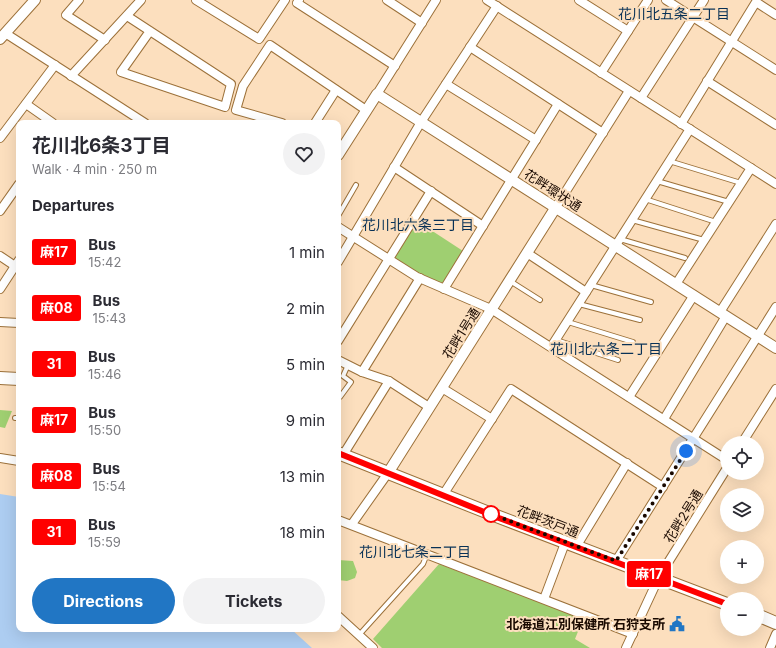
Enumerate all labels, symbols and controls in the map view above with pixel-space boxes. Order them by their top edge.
district label: 花川北五条二丁目 [618,5,730,22]
button: heart [283,133,325,175]
text: 花川北6条3丁目 [32,134,171,157]
text: Walk · 4 min · 250 m [32,161,157,177]
street label: 花畔環状通 [521,166,585,214]
text: Departures [32,196,114,215]
district label: 花川北六条三丁目 [362,216,474,233]
text: Bus [88,235,116,254]
text: 麻17 [40,243,68,260]
text: 1 min [289,243,325,262]
text: 15:42 [88,254,121,270]
text: Bus [93,291,120,310]
text: 麻08 [40,299,73,316]
text: 2 min [286,299,325,318]
street label: 花畔1号通 [439,304,483,362]
text: 15:43 [93,310,126,326]
district label: 花川北六条二丁目 [550,340,662,357]
text: Bus [88,347,116,366]
text: 31 [46,355,62,372]
text: 5 min [286,355,325,374]
text: 15:46 [88,366,121,382]
text: Bus [88,403,116,422]
text: 麻17 [40,411,68,428]
text: 9 min [286,411,325,430]
text: 15:50 [88,422,121,438]
map controls [720,436,764,636]
button: locate [720,436,764,480]
your location [676,441,696,461]
text: Bus [93,459,120,478]
text: 麻08 [40,467,73,484]
text: 13 min [280,467,325,486]
text: 15:54 [93,478,126,494]
street label: 花畔2号通 [660,486,706,546]
button: layers [720,488,764,532]
street label: 花畔茨戸通 [515,502,581,540]
unlabelled marker [482,505,500,523]
text: Bus [88,515,116,534]
text: 31 [46,523,62,540]
text: 18 min [280,523,325,542]
text: 15:59 [88,534,121,550]
button: + [720,540,764,584]
district label: 花川北七条二丁目 [359,543,471,560]
line badge: 麻17 [626,561,672,587]
text: 麻17 [635,565,663,582]
button: Directions [32,578,175,624]
button: Tickets [183,578,325,624]
button: − [720,592,764,636]
public building icon: 北海道江別保健所 石狩支所 [668,615,686,633]
place label: 北海道江別保健所 石狩支所 [506,616,665,632]

